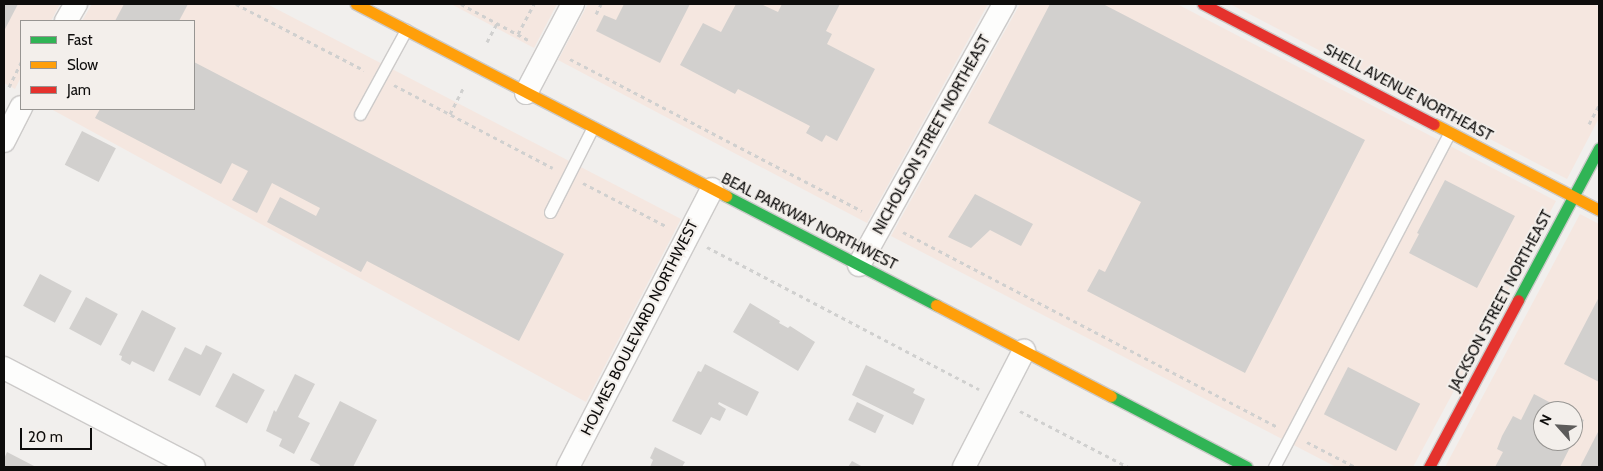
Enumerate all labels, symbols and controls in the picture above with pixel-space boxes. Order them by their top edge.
legend [20,20,195,110]
text: Fast [67,31,92,49]
street label: NICHOLSON STREET NORTHEAST [870,32,994,238]
street label: SHELL AVENUE NORTHEAST [1320,41,1496,145]
text: Slow [67,56,98,74]
text: Jam [67,81,91,99]
street label: BEAL PARKWAY NORTHWEST [718,170,900,274]
street label: JACKSON STREET NORTHEAST [1446,207,1556,395]
street label: HOLMES BOULEVARD NORTHWEST [578,217,702,439]
north arrow [1533,401,1583,451]
text: N [1535,411,1556,428]
scale bar [22,418,95,450]
text: 20 m [28,428,63,446]

